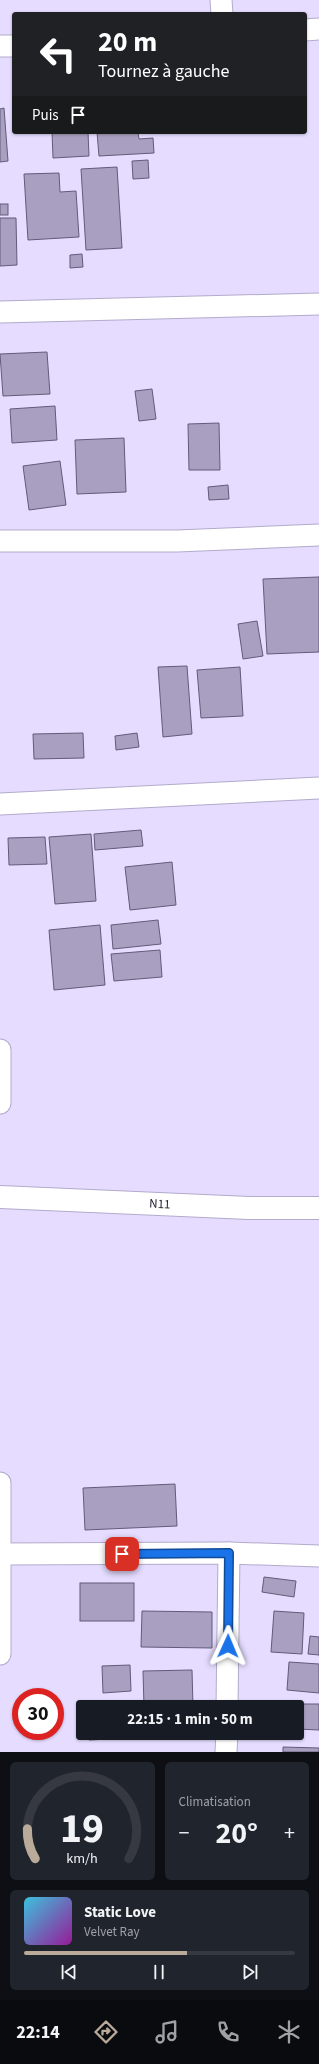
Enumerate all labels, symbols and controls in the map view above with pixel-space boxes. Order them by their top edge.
text: 20 m [98,22,157,62]
icon: left [32,28,84,80]
text: Tournez à gauche [98,59,230,84]
icon: arrive [67,104,89,126]
text: Puis [32,105,59,126]
street label: N11 [149,1195,171,1214]
pin [105,1537,139,1571]
icon: arrive [111,1543,133,1565]
position arrow [207,1625,249,1667]
speed limit sign: 30 [12,1688,64,1740]
text: 22:15 · 1 min · 50 m [127,1709,253,1730]
text: Climatisation [179,1793,251,1811]
text: 19 [60,1799,104,1859]
text: 20° [215,1812,258,1855]
text: − [179,1817,189,1849]
text: + [284,1817,295,1849]
text: km/h [66,1848,98,1869]
text: Static Love [84,1902,156,1923]
text: Velvet Ray [84,1923,140,1941]
icon: previous [58,1961,80,1983]
icon: pause [148,1961,170,1983]
icon: next [239,1961,261,1983]
icon: directions [92,2018,120,2046]
icon: music [153,2018,181,2046]
icon: phone [214,2018,242,2046]
icon: climate [275,2018,303,2046]
text: 22:14 [16,2020,60,2045]

